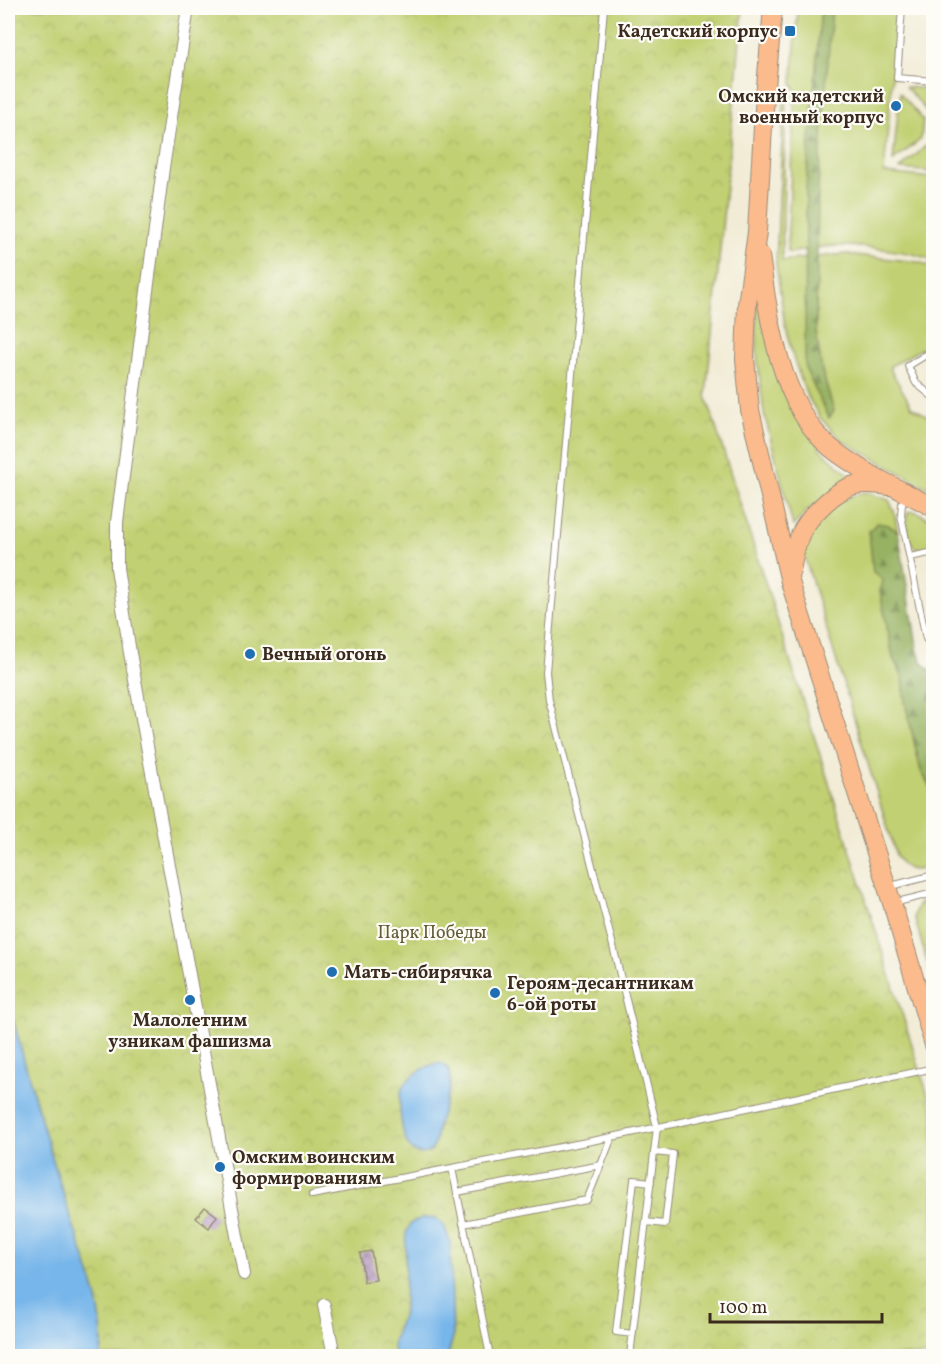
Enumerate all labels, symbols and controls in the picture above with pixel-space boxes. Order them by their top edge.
place label: Кадетский корпус [618,20,778,45]
marker: Кадетский корпус [783,24,797,38]
place label: Омский кадетский военный корпус [718,85,884,131]
marker: Омский кадетский военный корпус [889,99,903,113]
place label: Вечный огонь [262,643,386,668]
marker: Вечный огонь [243,647,257,661]
park label: Парк Победы [377,921,487,946]
place label: Мать-сибирячка [344,961,492,986]
marker: Мать-сибирячка [325,965,339,979]
place label: Героям-десантникам 6-ой роты [507,972,694,1018]
marker: Героям-десантникам 6-ой роты [488,986,502,1000]
marker: Малолетним узникам фашизма [183,993,197,1007]
place label: Малолетним узникам фашизма [108,1009,272,1055]
place label: Омским воинским формированиям [232,1146,395,1192]
marker: Омским воинским формированиям [213,1160,227,1174]
scale bar [710,1286,882,1324]
text: 100 m [719,1296,768,1321]

